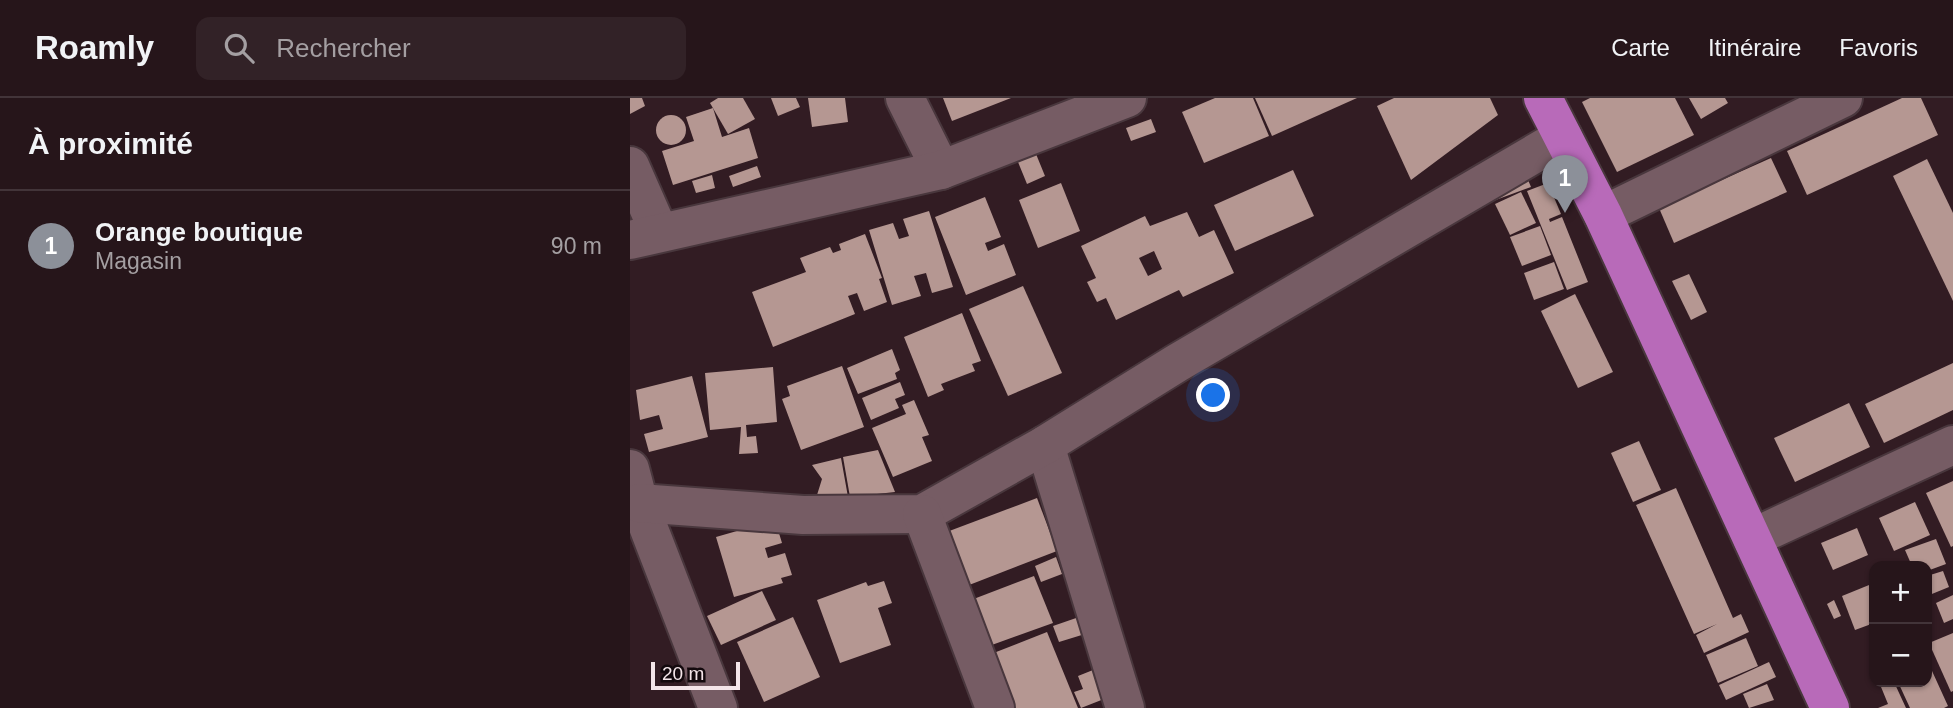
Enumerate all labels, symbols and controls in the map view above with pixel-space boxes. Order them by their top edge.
search box [196,17,686,80]
text: Roamly [35,29,154,66]
icon: search [220,29,258,67]
text: Rechercher [276,33,411,63]
text: Carte [1611,34,1670,61]
text: Itinéraire [1708,34,1801,61]
text: Favoris [1839,34,1918,61]
text: À proximité [28,127,193,160]
pin: 1 [1542,155,1588,213]
text: Orange boutique [95,217,303,247]
text: 1 [45,233,57,259]
text: 90 m [551,233,602,259]
text: Magasin [95,248,182,274]
your location [1196,378,1230,412]
map controls [1869,561,1932,687]
button: + [1869,561,1932,624]
button: − [1869,624,1932,687]
scale bar [651,659,740,691]
text: 20 m [662,663,704,684]

